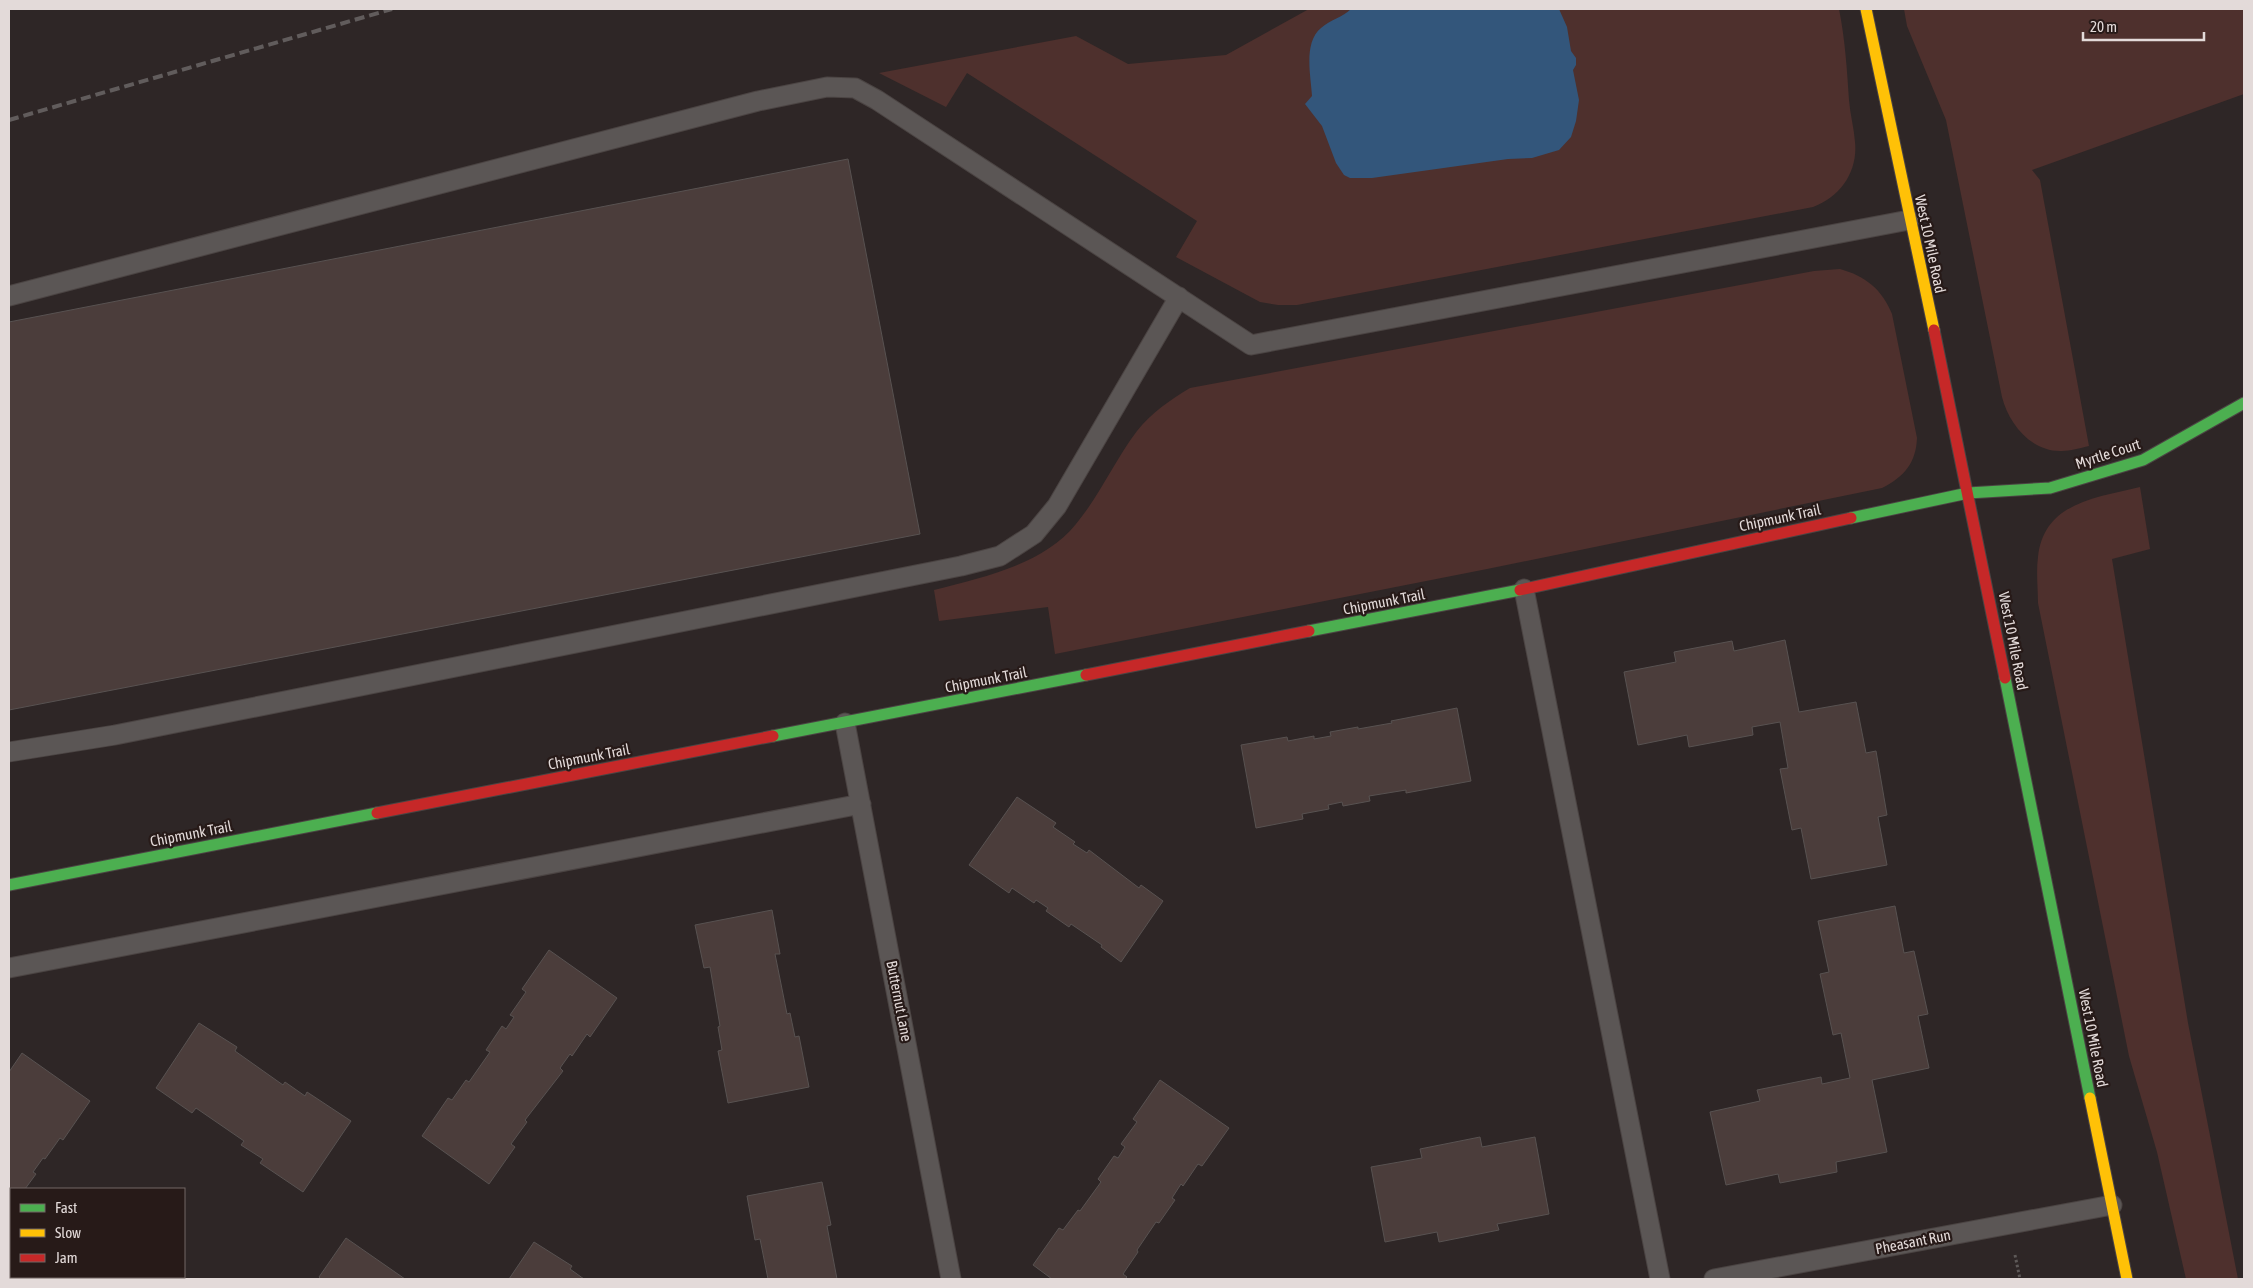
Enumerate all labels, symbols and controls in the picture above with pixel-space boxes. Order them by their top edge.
scale bar [2083,10,2204,42]
text: 20 m [2090,18,2117,35]
street label: West 10 Mile Road [1912,193,1949,295]
street label: Myrtle Court [2073,435,2142,472]
street label: Chipmunk Trail [1738,501,1822,534]
street label: Chipmunk Trail [1342,585,1426,618]
street label: West 10 Mile Road [1996,590,2031,692]
street label: Chipmunk Trail [944,663,1028,696]
street label: Chipmunk Trail [547,740,631,773]
street label: Chipmunk Trail [149,817,233,850]
street label: Butternut Lane [883,959,916,1043]
street label: West 10 Mile Road [2076,987,2111,1089]
legend [10,1188,185,1278]
text: Fast [55,1199,77,1216]
text: Slow [55,1224,81,1241]
street label: Pheasant Run [1874,1226,1952,1257]
text: Jam [55,1249,78,1266]

